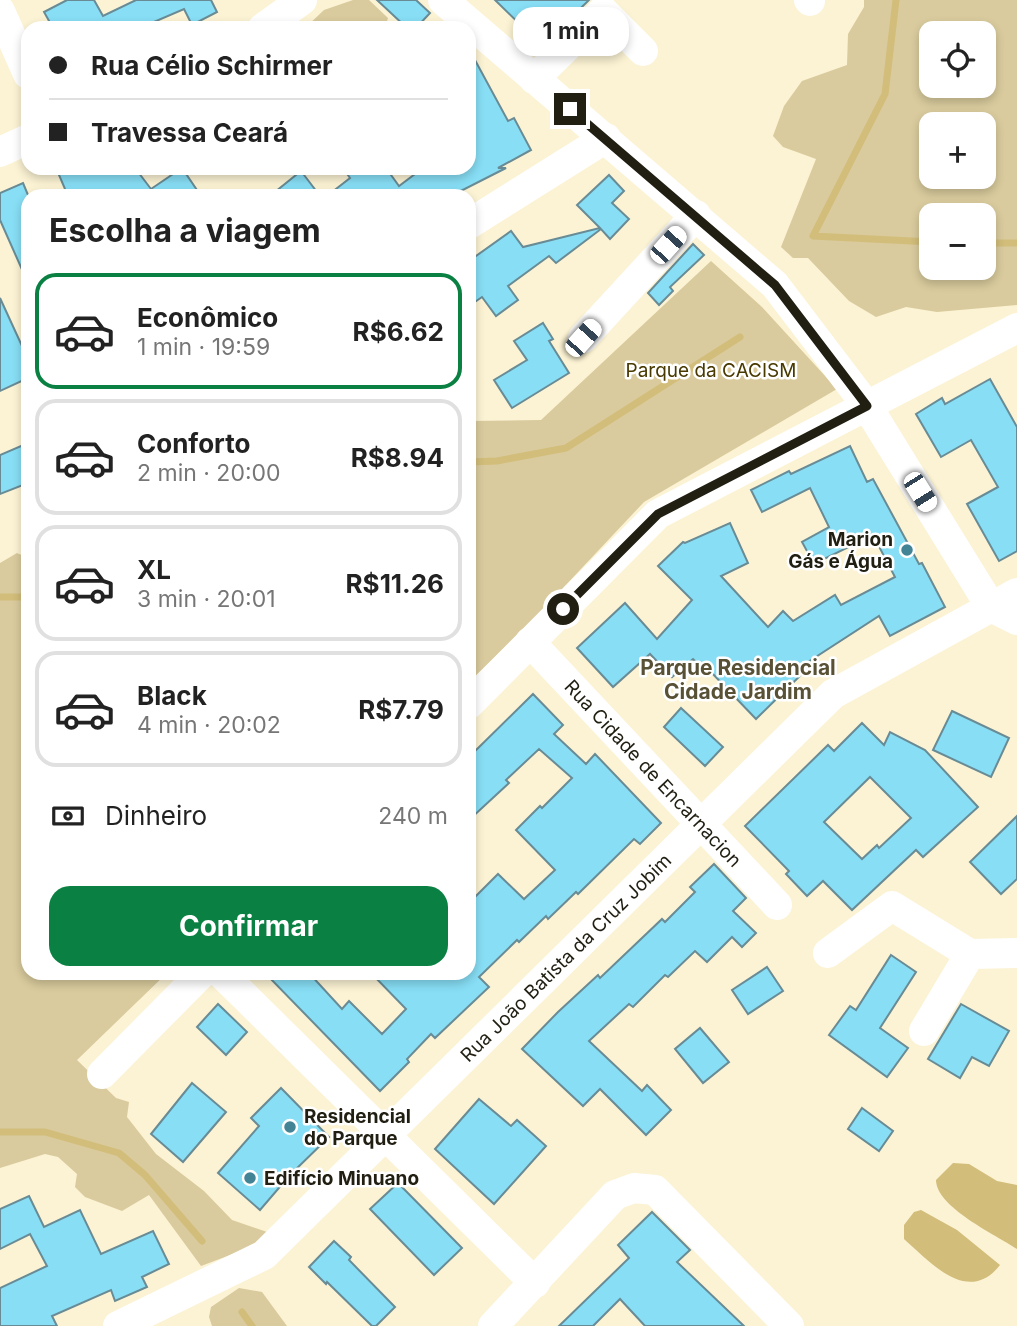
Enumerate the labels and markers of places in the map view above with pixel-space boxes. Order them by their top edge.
place label: Marion Gás e Água [788,528,893,573]
marker: Marion Gás e Água [899,542,915,558]
place label: Residencial do Parque [304,1105,411,1150]
marker: Residencial do Parque [282,1119,298,1135]
place label: Edifício Minuano [264,1167,419,1190]
marker: Edifício Minuano [242,1170,258,1186]

